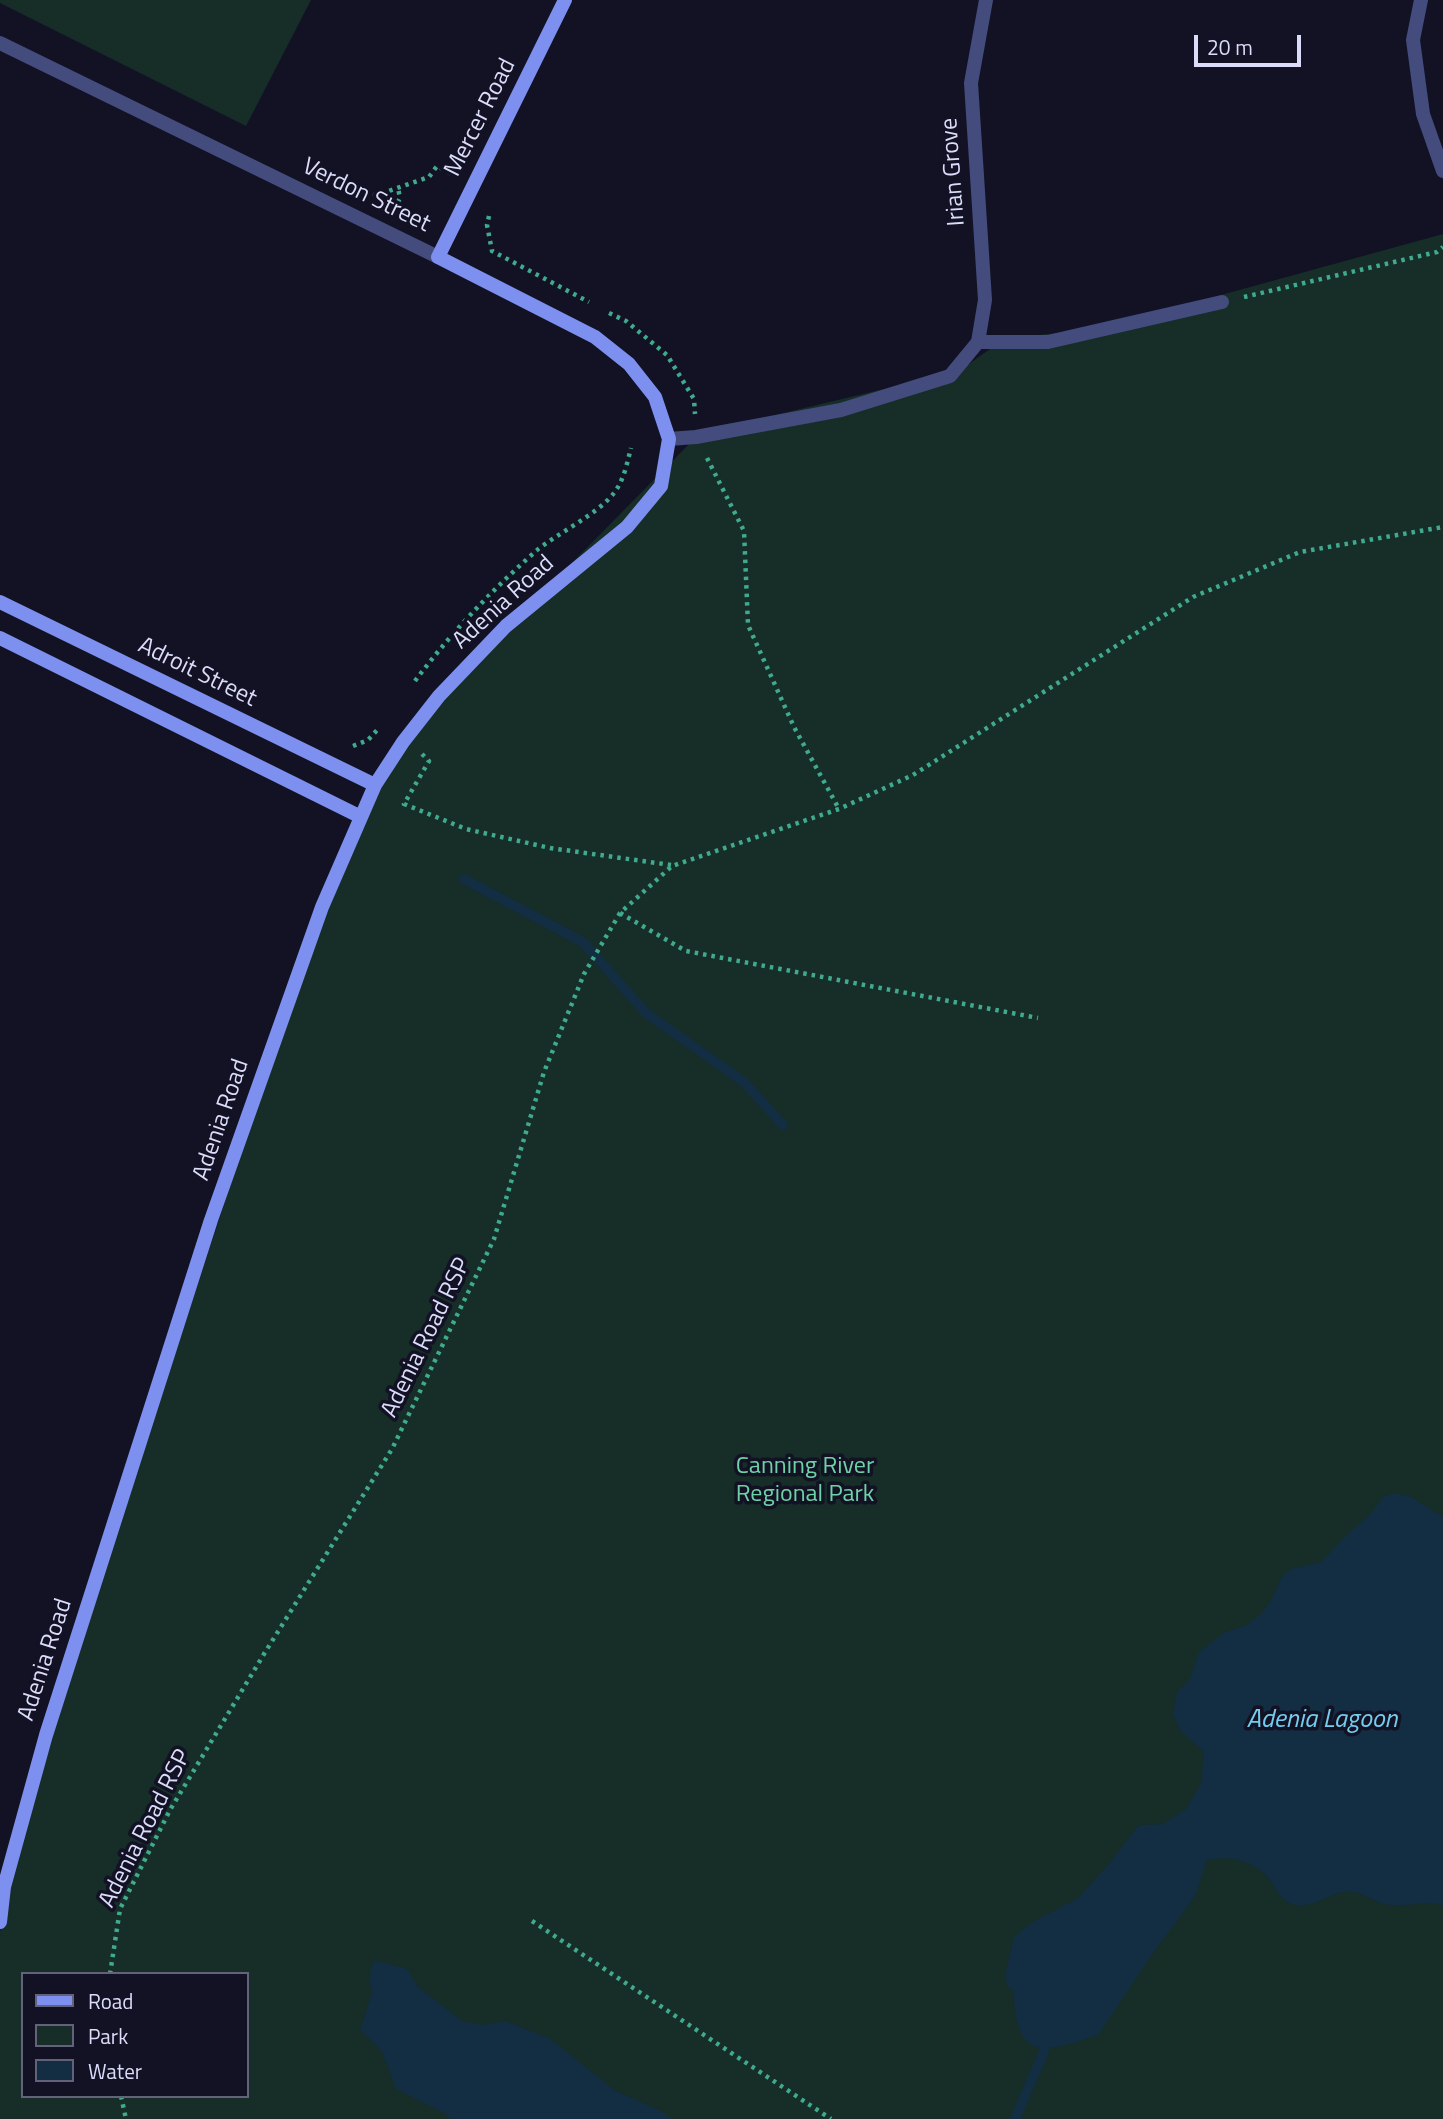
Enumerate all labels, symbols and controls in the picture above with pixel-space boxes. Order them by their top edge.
scale bar [1198,21,1305,65]
text: 20 m [1207,31,1253,63]
street label: Mercer Road [439,54,523,182]
street label: Irian Grove [936,117,972,227]
street label: Verdon Street [297,153,435,239]
street label: Adenia Road [447,550,561,656]
street label: Adroit Street [133,632,261,714]
street label: Adenia Road [188,1056,256,1184]
street label: Adenia Road RSP [376,1254,478,1422]
park label: Canning River Regional Park [736,1453,874,1509]
street label: Adenia Road [13,1595,79,1725]
water label: Adenia Lagoon [1246,1705,1398,1737]
street label: Adenia Road RSP [94,1745,198,1913]
legend [21,1972,248,2098]
text: Road [88,1985,133,2017]
text: Park [88,2020,128,2052]
text: Water [88,2055,142,2087]

